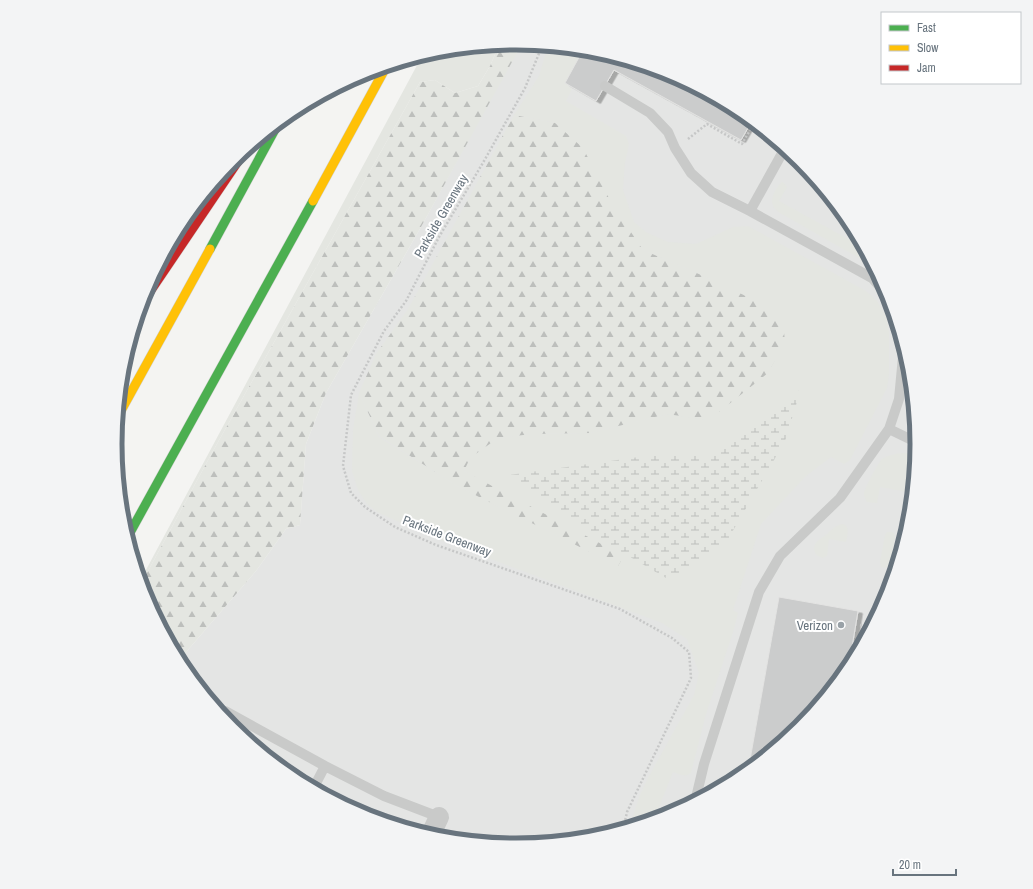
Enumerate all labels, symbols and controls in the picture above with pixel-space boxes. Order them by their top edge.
legend [881,12,1021,84]
text: Fast [917,20,936,36]
text: Slow [917,40,939,56]
text: Jam [917,60,936,76]
street label: Parkside Greenway [410,171,472,261]
street label: Parkside Greenway [400,511,494,561]
place label: Verizon [797,617,833,634]
marker: Verizon [836,620,846,630]
scale bar [893,851,956,877]
text: 20 m [899,857,921,873]

